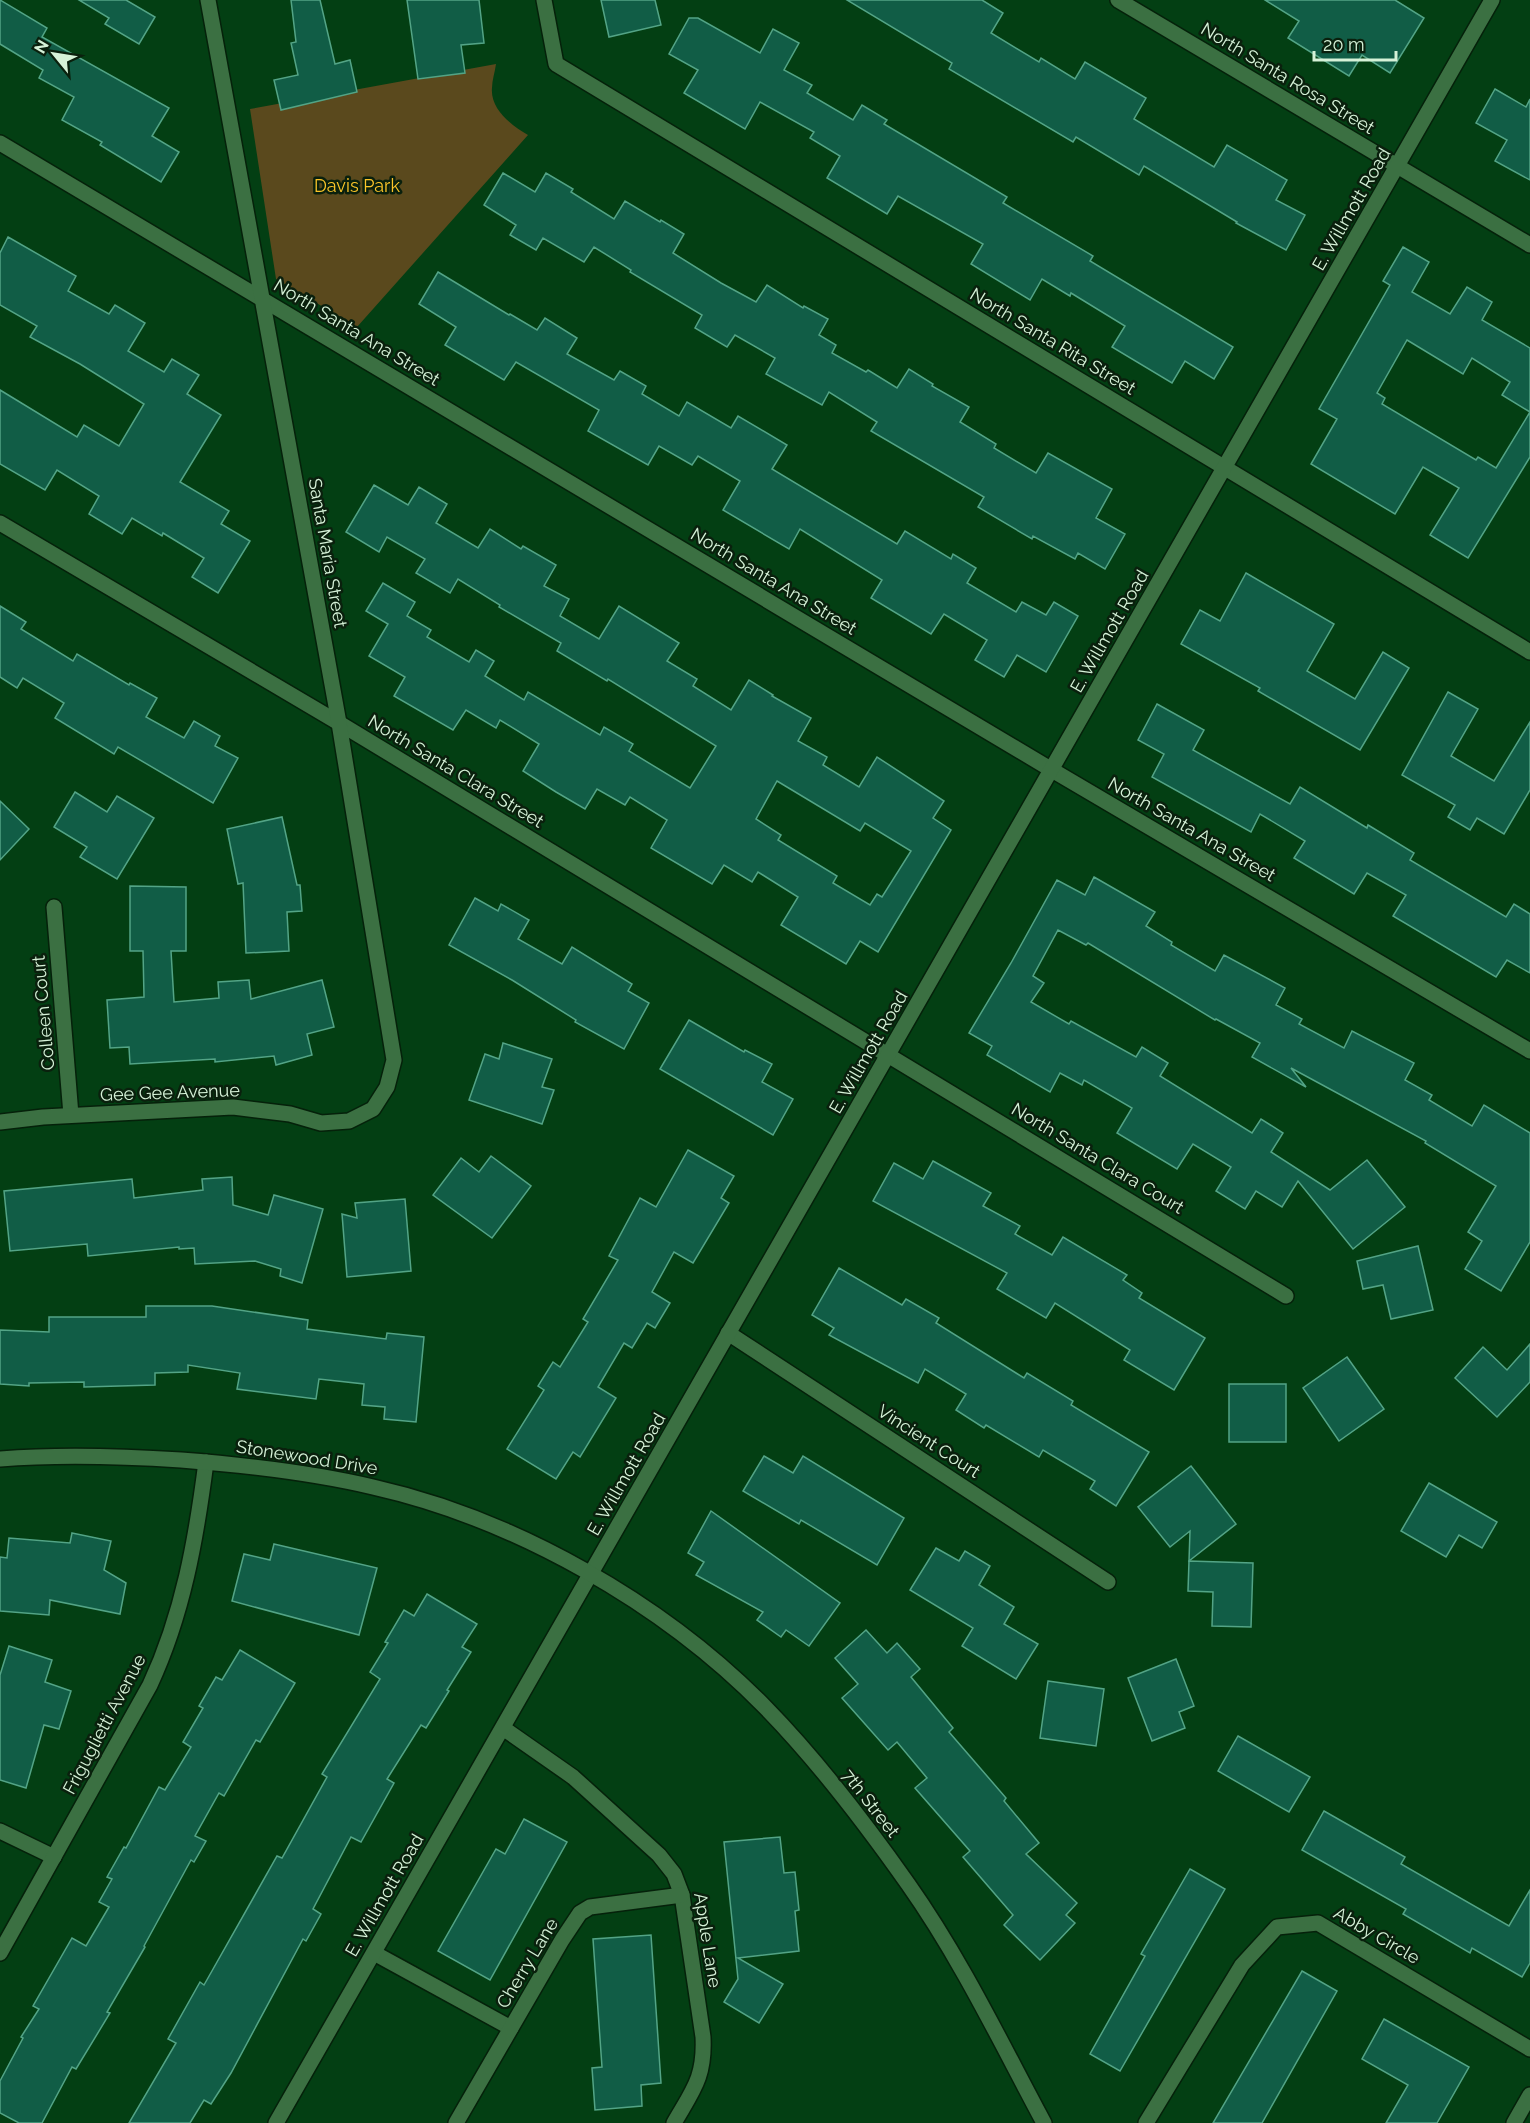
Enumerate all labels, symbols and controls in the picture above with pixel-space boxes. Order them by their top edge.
street label: North Santa Rosa Street [1197,18,1379,138]
north arrow [24,24,84,84]
scale bar [1314,24,1396,62]
text: 20 m [1323,34,1365,55]
text: N [30,37,53,57]
street label: E. Willmott Road [1307,144,1395,274]
park label: Davis Park [314,175,400,196]
street label: North Santa Ana Street [270,274,444,390]
street label: North Santa Rita Street [966,283,1140,399]
street label: Santa Maria Street [304,477,352,629]
street label: North Santa Ana Street [687,523,861,639]
street label: E. Willmott Road [1065,566,1153,696]
street label: North Santa Clara Street [364,710,548,832]
street label: North Santa Ana Street [1105,772,1279,886]
street label: Colleen Court [28,955,58,1071]
street label: E. Willmott Road [824,987,912,1117]
street label: Gee Gee Avenue [100,1079,241,1105]
street label: North Santa Clara Court [1008,1098,1188,1218]
street label: Vincient Court [874,1400,984,1482]
street label: E. Willmott Road [582,1409,670,1539]
street label: Stonewood Drive [235,1435,379,1479]
street label: Friguglietti Avenue [58,1650,150,1798]
street label: 7th Street [838,1765,904,1841]
street label: E. Willmott Road [340,1830,428,1960]
street label: Apple Lane [690,1891,726,1989]
street label: Abby Circle [1330,1902,1424,1968]
street label: Cherry Lane [492,1914,562,2012]

